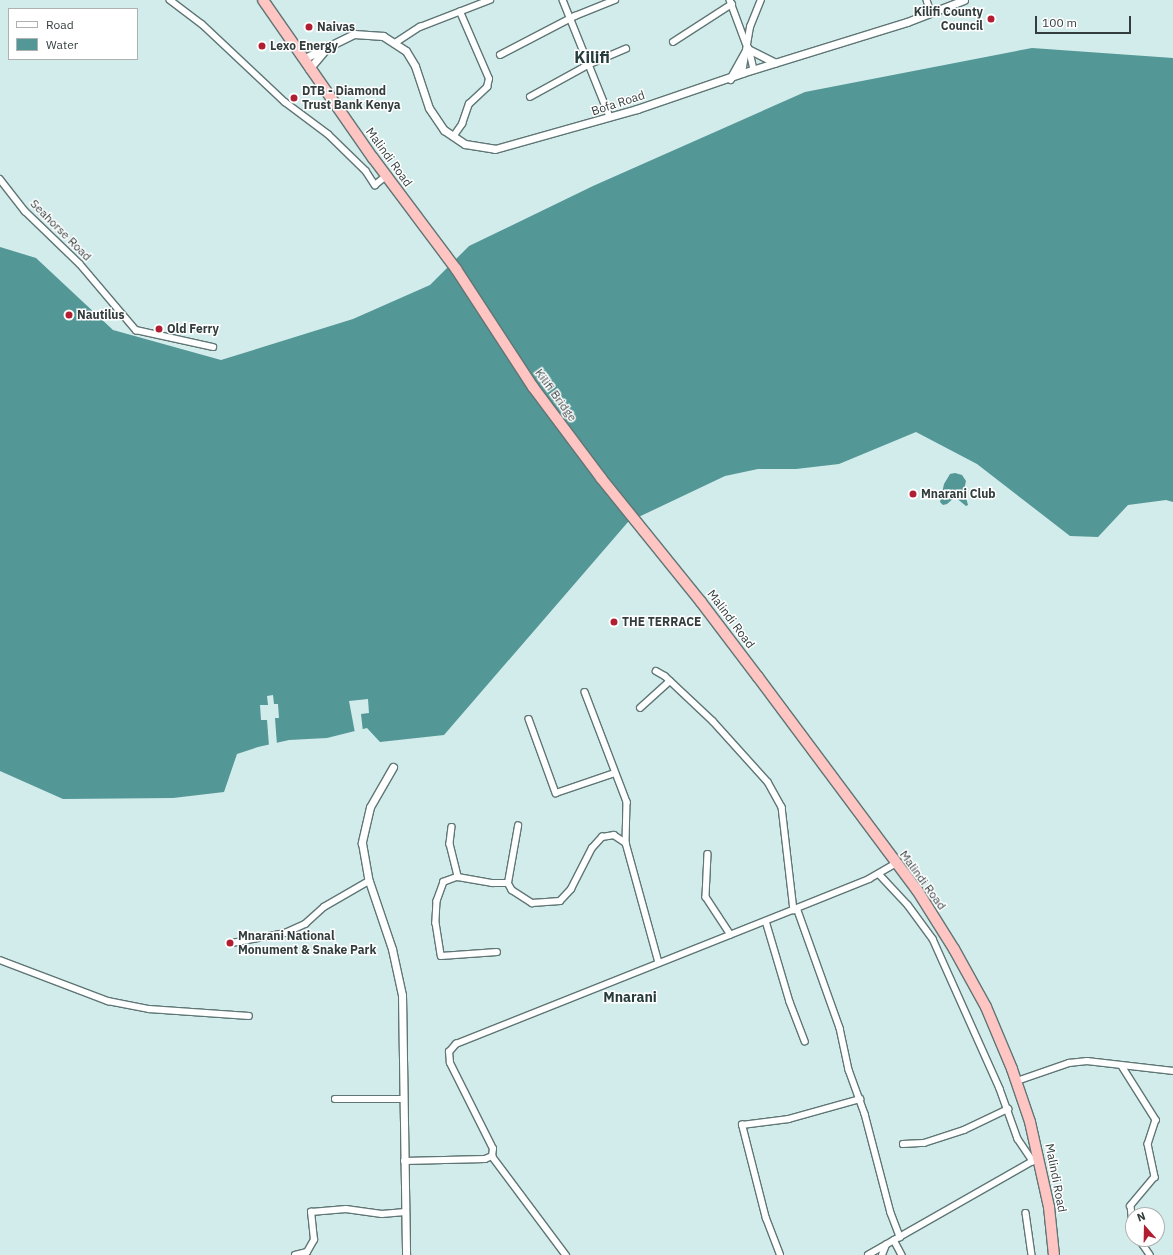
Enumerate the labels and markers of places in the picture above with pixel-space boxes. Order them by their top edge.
place label: Kilifi County Council [914,5,983,33]
marker: Kilifi County Council [986,14,996,24]
place label: Naivas [317,20,355,34]
marker: Naivas [304,22,314,32]
place label: Lexo Energy [270,39,338,53]
marker: Lexo Energy [257,41,267,51]
place label: DTB - Diamond Trust Bank Kenya [302,84,401,112]
marker: DTB - Diamond Trust Bank Kenya [289,93,299,103]
place label: Nautilus [77,308,125,322]
marker: Nautilus [64,310,74,320]
place label: Old Ferry [167,322,219,336]
marker: Old Ferry [154,324,164,334]
place label: Mnarani Club [921,487,996,501]
marker: Mnarani Club [908,489,918,499]
place label: THE TERRACE [622,615,701,629]
marker: THE TERRACE [609,617,619,627]
place label: Mnarani National Monument & Snake Park [238,929,376,957]
marker: Mnarani National Monument & Snake Park [225,938,235,948]

